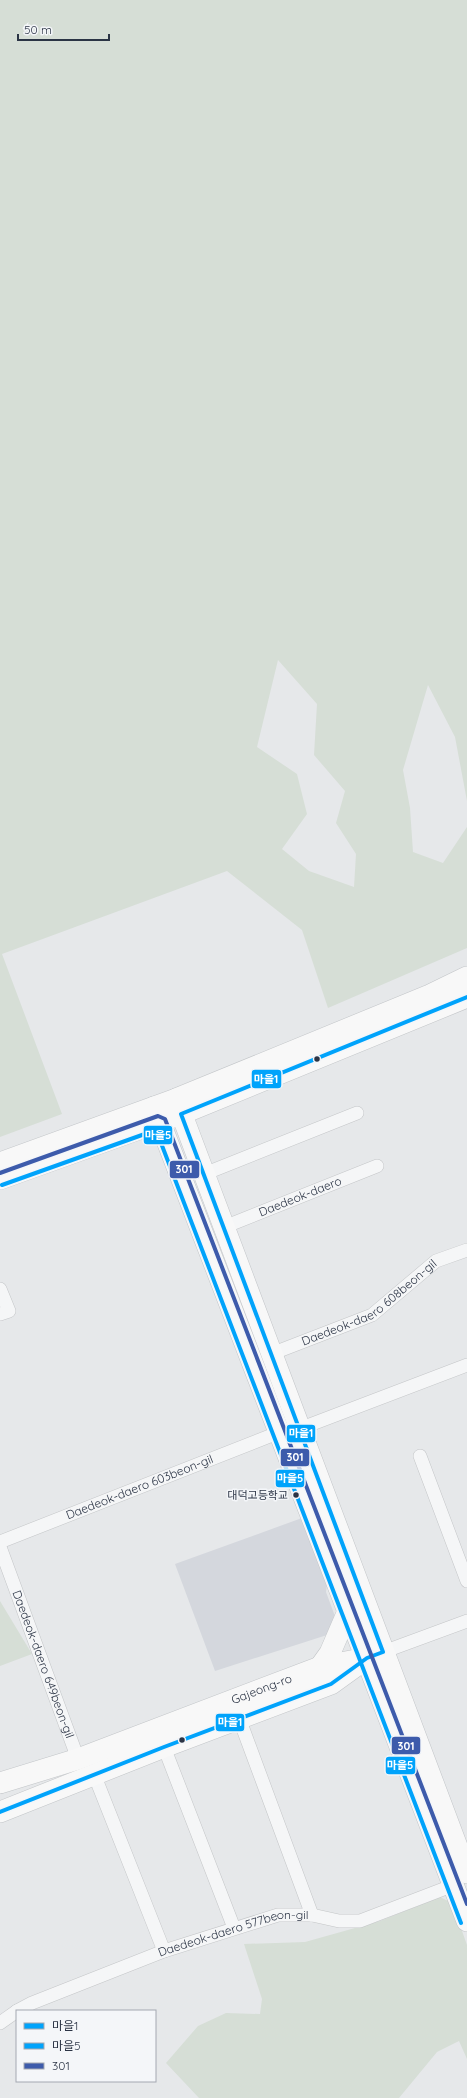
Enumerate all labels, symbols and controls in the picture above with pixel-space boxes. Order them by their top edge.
scale bar [18,16,109,42]
text: 50 m [24,22,52,37]
unlabelled marker [312,1054,322,1064]
line badge: 마을1 [251,1069,282,1089]
text: 마을1 [254,1072,278,1086]
line badge: 마을5 [143,1125,173,1145]
text: 마을5 [145,1128,171,1142]
line badge: 301 [169,1160,200,1179]
text: 301 [176,1162,192,1176]
street label: Daedeok-daero [256,1173,344,1219]
street label: Daedeok-daero 608beon-gil [299,1256,439,1349]
line badge: 마을1 [286,1424,316,1443]
text: 마을1 [289,1426,313,1440]
line badge: 301 [280,1448,310,1467]
text: 301 [287,1450,303,1464]
street label: Daedeok-daero 603beon-gil [64,1451,215,1522]
line badge: 마을5 [275,1469,305,1488]
text: 마을5 [277,1471,303,1485]
place label: 대덕고등학교 [227,1488,288,1502]
marker: 대덕고등학교 [291,1490,301,1500]
street label: Daedeok-daero 649beon-gil [10,1588,78,1740]
street label: Gajeong-ro [229,1670,294,1707]
line badge: 마을1 [215,1713,245,1732]
text: 마을1 [218,1715,242,1729]
unlabelled marker [177,1735,187,1745]
line badge: 301 [391,1736,421,1755]
text: 301 [398,1739,414,1753]
line badge: 마을5 [385,1756,416,1775]
text: 마을5 [387,1758,413,1772]
street label: Daedeok-daero 577beon-gil [156,1907,309,1960]
legend [16,2010,156,2082]
text: 마을1 [52,2018,79,2033]
text: 마을5 [52,2038,81,2053]
text: 301 [52,2058,70,2073]

